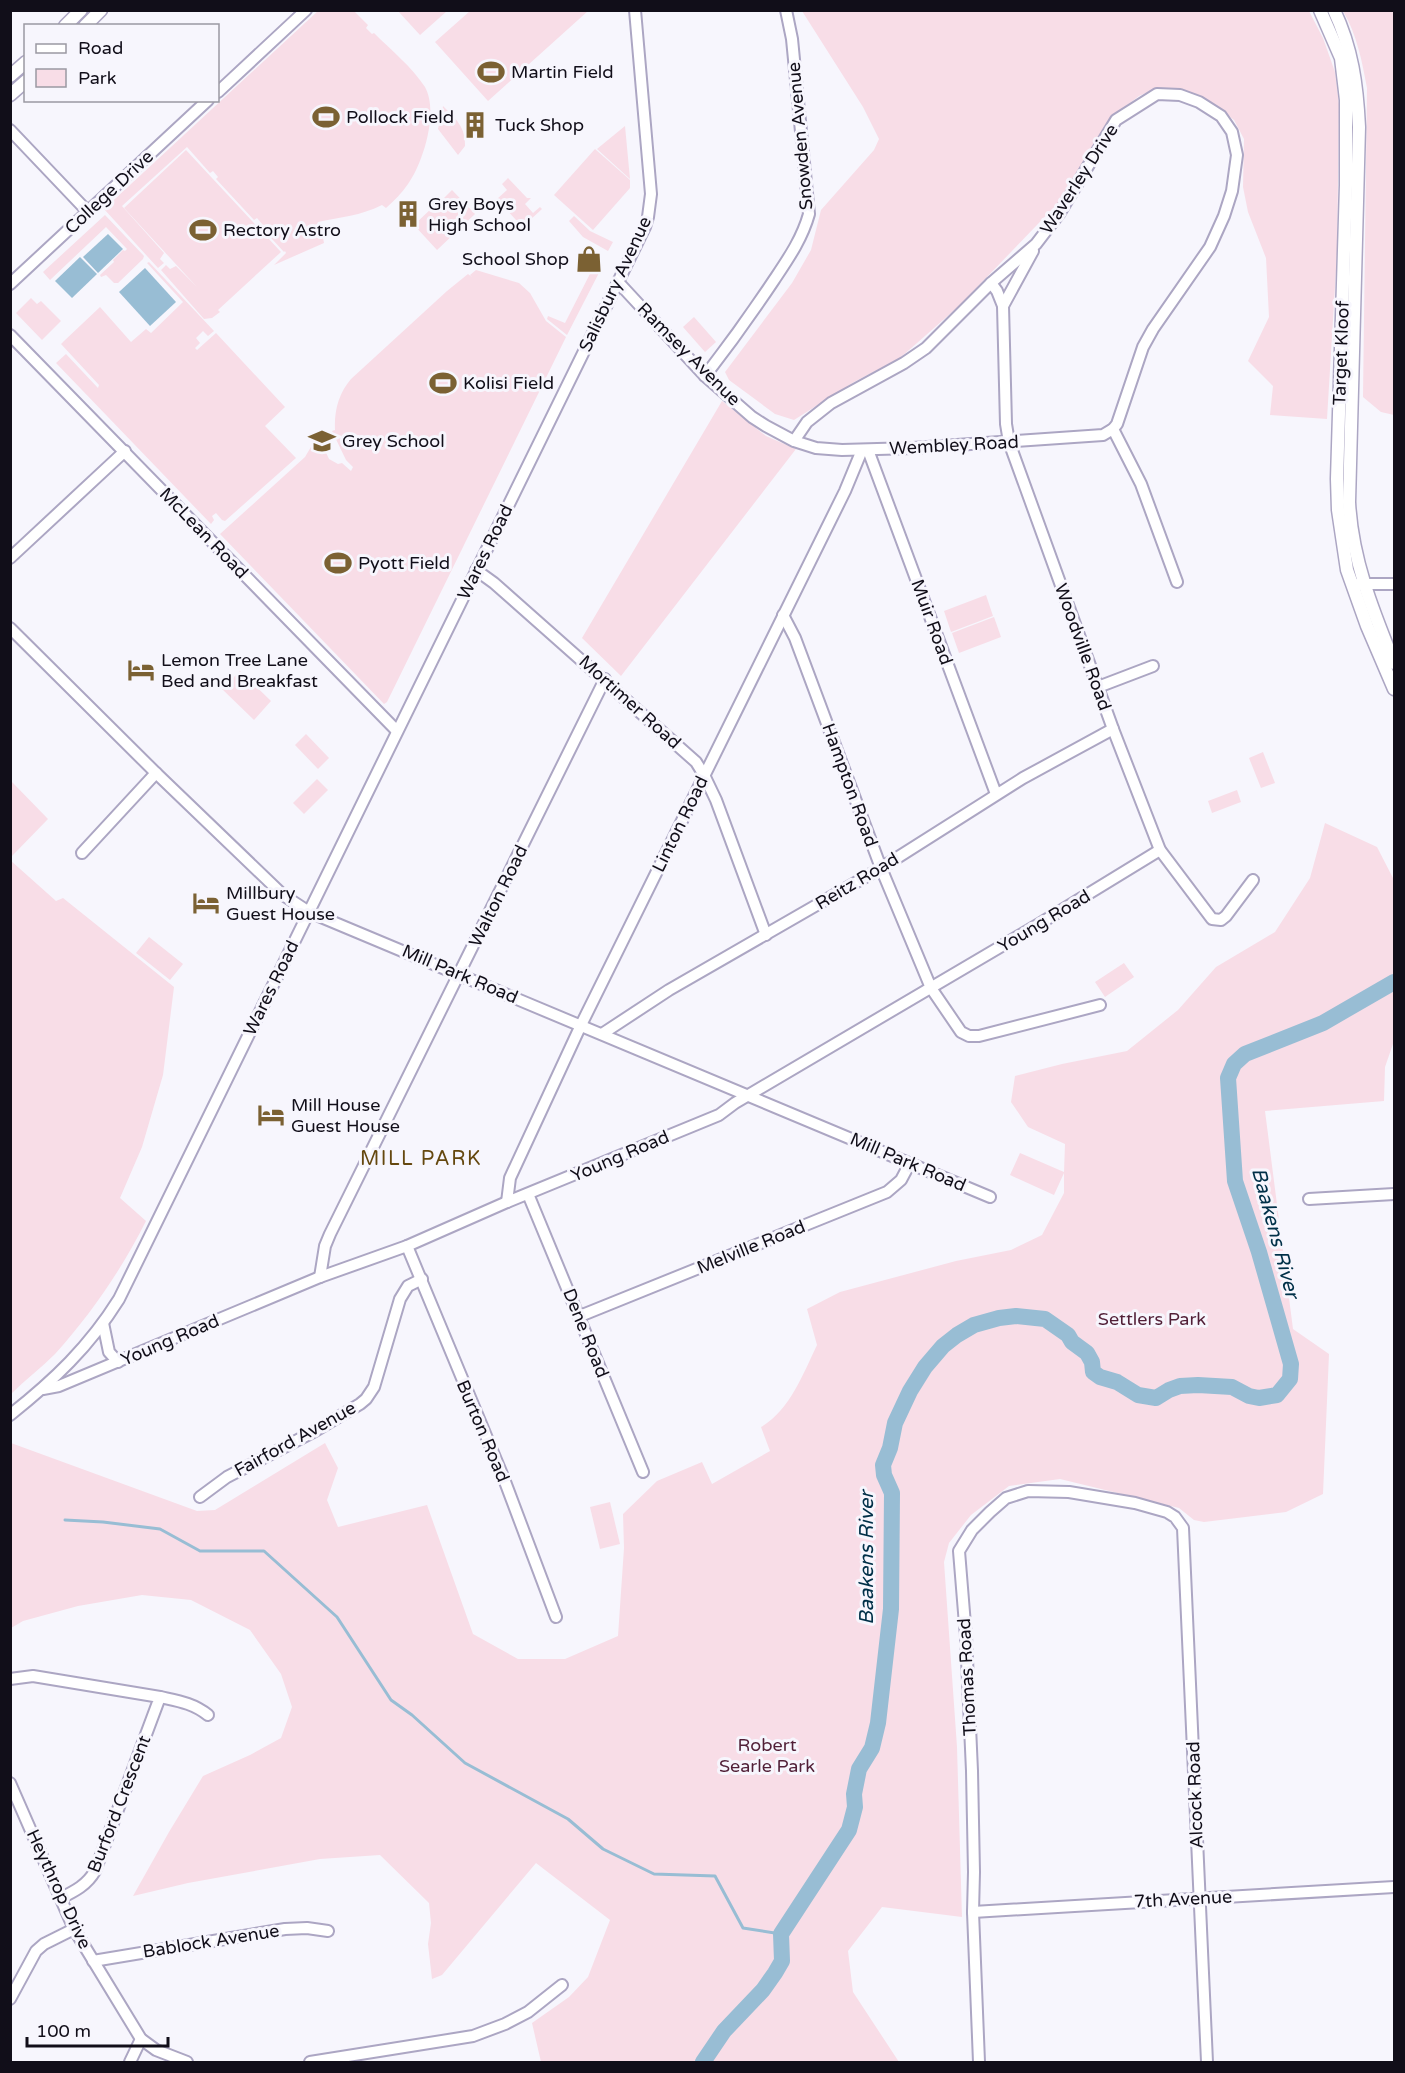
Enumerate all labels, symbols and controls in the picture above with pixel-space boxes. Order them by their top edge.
legend [24,24,219,102]
text: Road [78,37,123,59]
sports icon: Martin Field [476,57,506,87]
place label: Martin Field [511,61,614,83]
street label: Snowden Avenue [783,61,817,211]
text: Park [78,67,117,89]
sports icon: Pollock Field [311,102,341,132]
place label: Pollock Field [346,106,454,128]
building icon: Tuck Shop [460,110,490,140]
place label: Tuck Shop [495,114,584,136]
street label: Waverley Drive [1035,120,1123,238]
street label: College Drive [60,145,158,239]
place label: Grey Boys High School [428,193,531,236]
building icon: Grey Boys High School [393,199,423,229]
street label: Salisbury Avenue [574,213,656,355]
sports icon: Rectory Astro [188,215,218,245]
place label: Rectory Astro [223,219,341,241]
shop icon: School Shop [574,244,604,274]
place label: School Shop [462,248,569,270]
street label: Ramsey Avenue [633,298,745,410]
street label: Target Kloof [1328,300,1354,406]
sports icon: Kolisi Field [428,368,458,398]
place label: Kolisi Field [463,372,554,394]
school or university icon: Grey School [307,426,337,456]
place label: Grey School [342,430,445,452]
street label: Wembley Road [889,431,1019,459]
street label: McLean Road [155,483,253,583]
street label: Wares Road [453,501,517,603]
sports icon: Pyott Field [323,548,353,578]
place label: Pyott Field [358,552,450,574]
street label: Muir Road [906,576,958,668]
street label: Woodville Road [1050,580,1116,714]
place label: Lemon Tree Lane Bed and Breakfast [161,649,318,692]
street label: Mortimer Road [574,650,686,754]
hotel icon: Lemon Tree Lane Bed and Breakfast [126,655,156,685]
street label: Hampton Road [817,720,883,850]
street label: Linton Road [647,772,713,876]
street label: Walton Road [464,841,532,951]
street label: Reitz Road [811,848,903,914]
place label: Millbury Guest House [226,882,335,925]
street label: Young Road [994,885,1094,957]
hotel icon: Millbury Guest House [191,888,221,918]
street label: Wares Road [239,937,303,1039]
street label: Mill Park Road [399,940,521,1008]
place label: Mill House Guest House [291,1094,400,1137]
hotel icon: Mill House Guest House [256,1100,286,1130]
street label: Young Road [568,1125,672,1187]
street label: Mill Park Road [847,1128,969,1196]
district label: MILL PARK [360,1147,482,1171]
water label: Baakens River [1246,1165,1305,1303]
street label: Melville Road [694,1215,808,1279]
street label: Dene Road [558,1285,614,1381]
park label: Settlers Park [1098,1308,1206,1330]
street label: Young Road [118,1309,222,1371]
street label: Burton Road [452,1377,514,1485]
street label: Fairford Avenue [230,1397,360,1481]
water label: Baakens River [855,1489,879,1625]
street label: Thomas Road [953,1618,981,1736]
street label: Burford Crescent [83,1732,155,1876]
park label: Robert Searle Park [719,1734,815,1777]
street label: Alcock Road [1182,1741,1208,1849]
street label: Heythrop Drive [22,1826,96,1952]
street label: 7th Avenue [1133,1885,1233,1913]
street label: Bablock Avenue [141,1919,281,1963]
scale bar [27,2010,168,2048]
text: 100 m [36,2020,91,2042]

